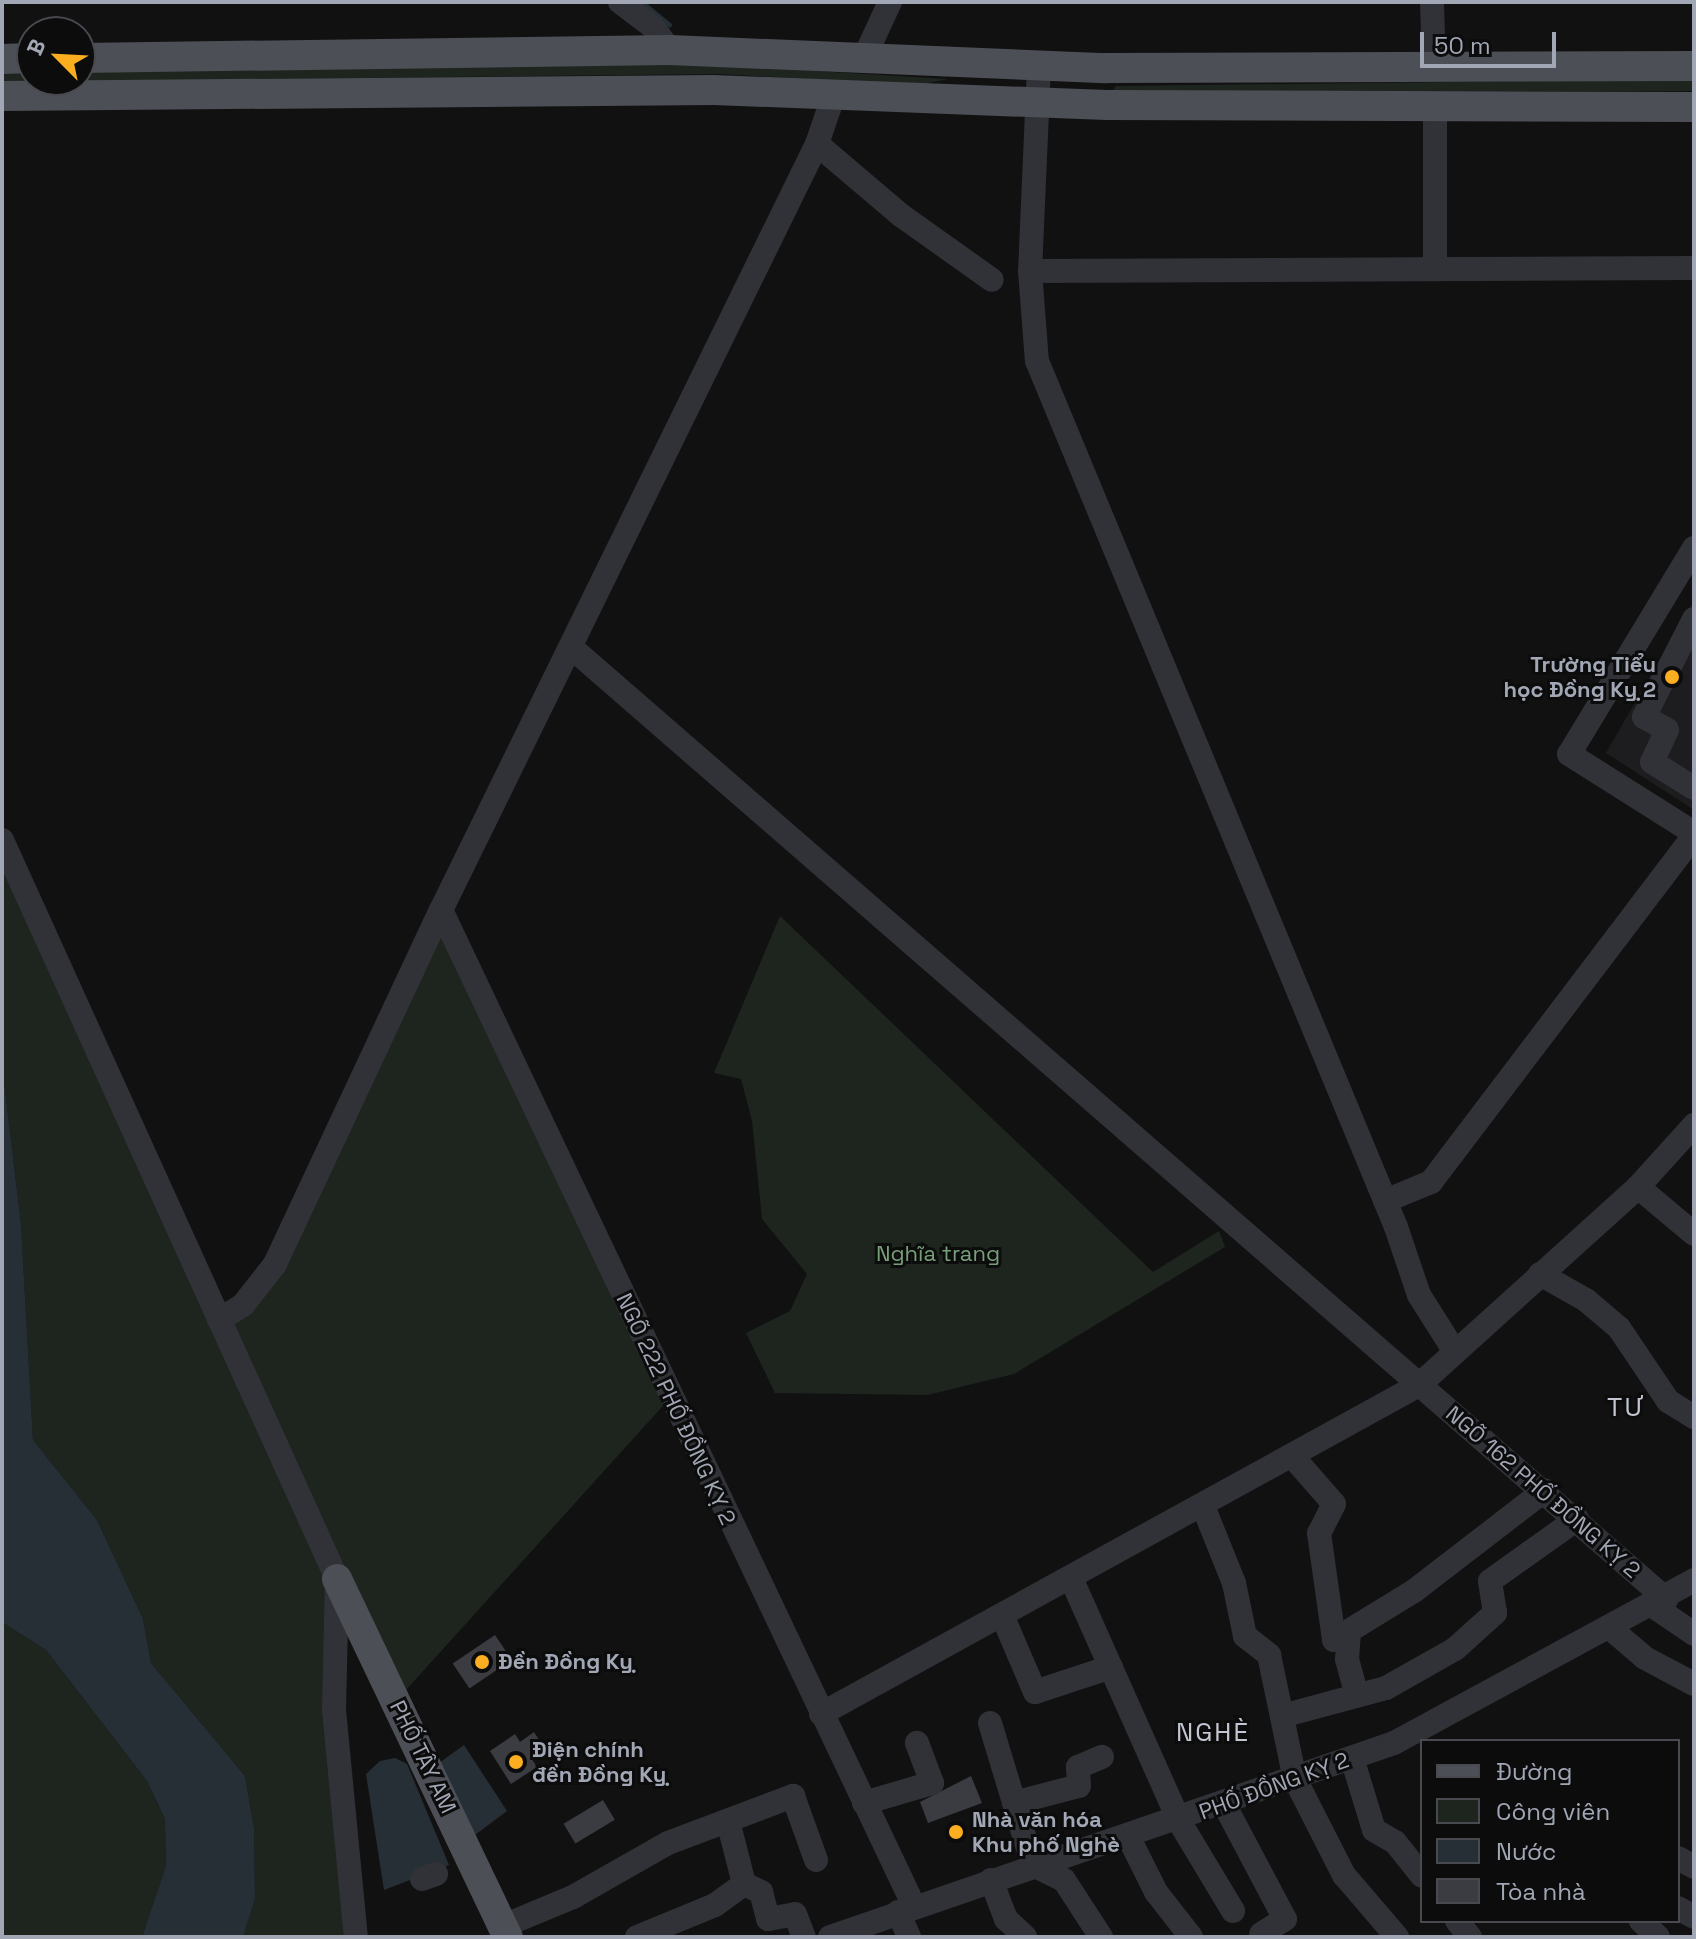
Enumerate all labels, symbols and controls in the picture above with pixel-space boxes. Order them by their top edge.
north arrow [16,16,96,96]
scale bar [1424,16,1560,66]
text: 50 m [1434,30,1491,61]
text: B [20,35,52,59]
place label: Trường Tiểu học Đồng Kỵ 2 [1503,651,1656,702]
marker: Trường Tiểu học Đồng Kỵ 2 [1663,668,1681,686]
park label: Nghĩa trang [876,1241,1000,1267]
street label: NGÕ 222 PHỐ ĐỒNG KỴ 2 [611,1289,741,1529]
district label: TƯ [1607,1392,1645,1424]
street label: NGÕ 162 PHỐ ĐỒNG KỴ 2 [1440,1400,1646,1584]
place label: Đền Đồng Kỵ [498,1649,633,1675]
marker: Đền Đồng Kỵ [473,1653,491,1671]
street label: PHỐ TÂY AM [384,1696,462,1818]
district label: NGHÈ [1176,1717,1250,1749]
place label: Điện chính đền Đồng Kỵ [532,1736,666,1788]
legend [1420,1739,1680,1923]
street label: PHỐ ĐỒNG KỴ 2 [1195,1747,1353,1825]
marker: Điện chính đền Đồng Kỵ [507,1753,525,1771]
text: Đường [1496,1756,1572,1787]
text: Công viên [1496,1796,1610,1827]
place label: Nhà văn hóa Khu phố Nghè [972,1806,1120,1858]
marker: Nhà văn hóa Khu phố Nghè [947,1823,965,1841]
text: Nước [1496,1836,1556,1867]
text: Tòa nhà [1496,1876,1586,1907]

